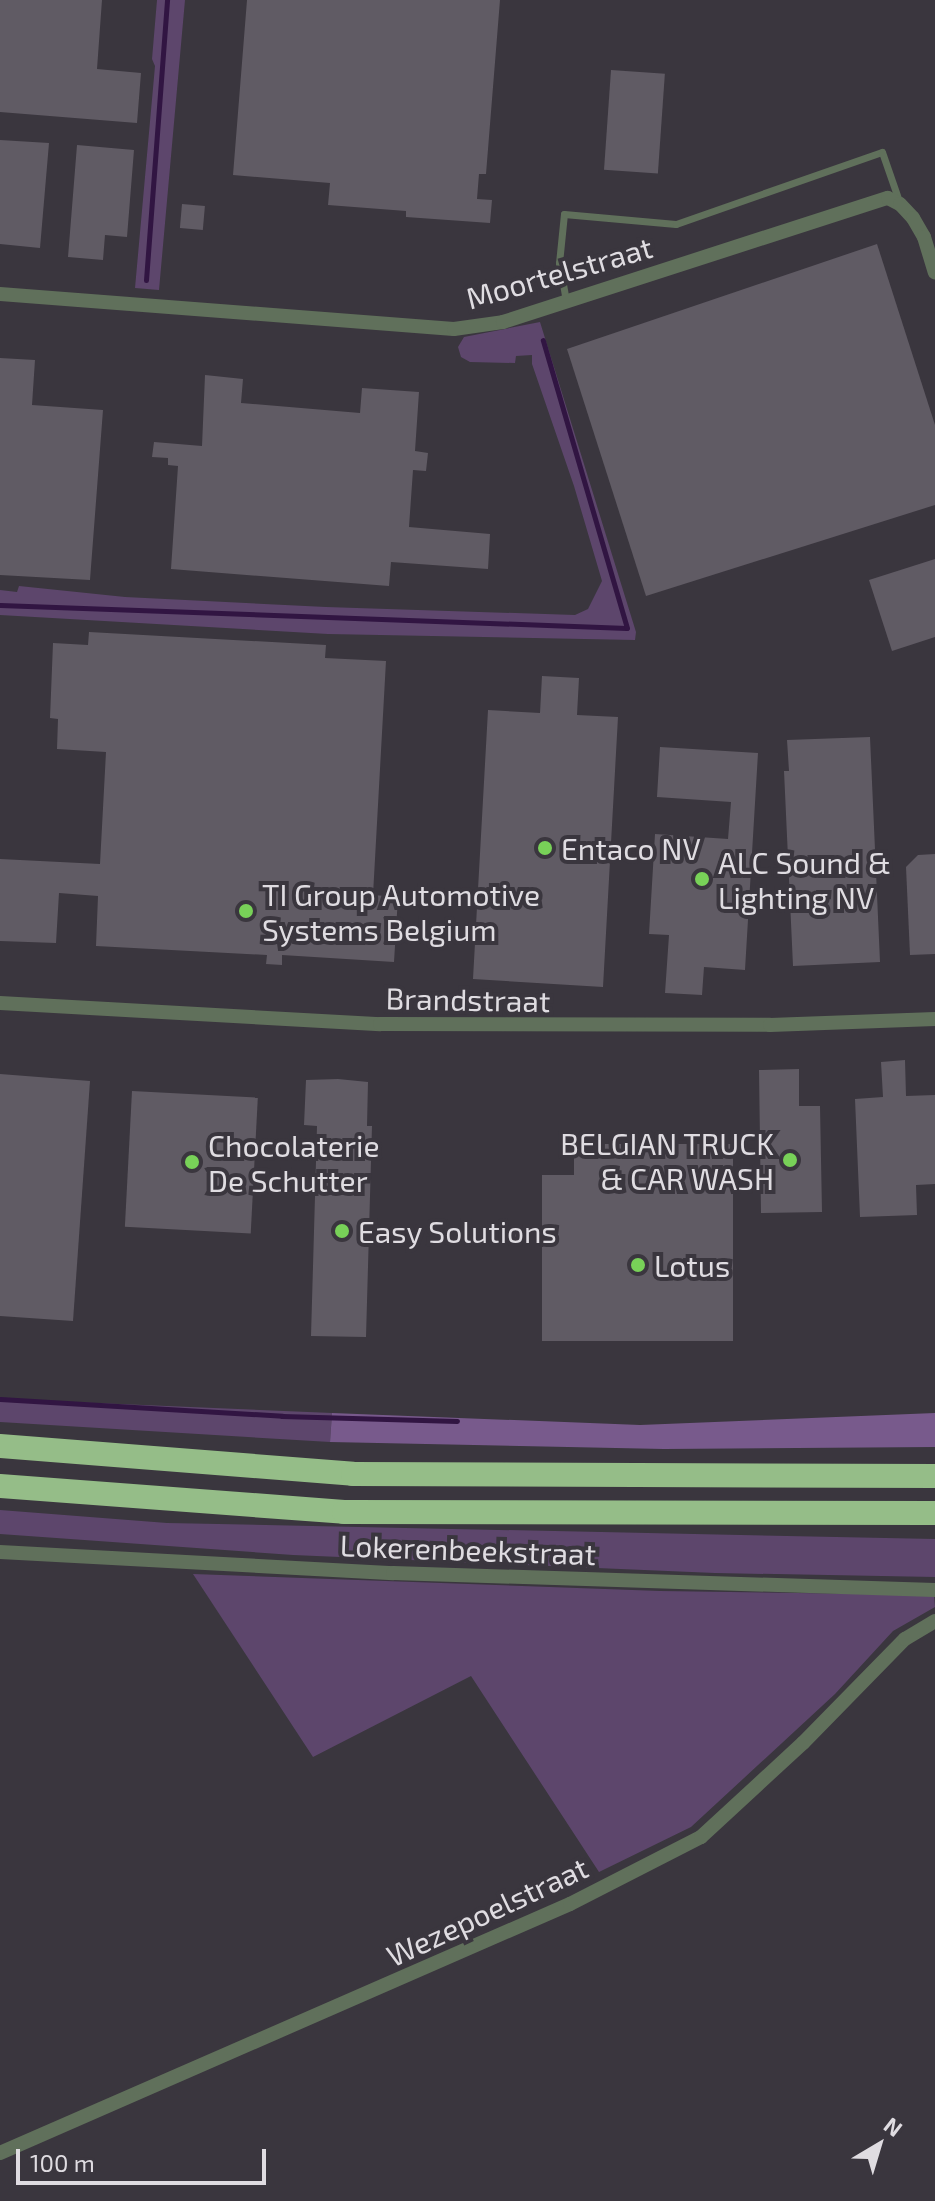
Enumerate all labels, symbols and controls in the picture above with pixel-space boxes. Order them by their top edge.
street label: Moortelstraat [462,228,656,316]
place label: Entaco NV [561,830,701,866]
marker: Entaco NV [536,839,554,857]
place label: ALC Sound & Lighting NV [718,844,891,914]
marker: ALC Sound & Lighting NV [693,870,711,888]
place label: TI Group Automotive Systems Belgium [262,876,541,946]
marker: TI Group Automotive Systems Belgium [237,902,255,920]
street label: Brandstraat [385,980,551,1018]
place label: BELGIAN TRUCK & CAR WASH [560,1125,774,1196]
place label: Chocolaterie De Schutter [208,1127,380,1198]
marker: BELGIAN TRUCK & CAR WASH [781,1151,799,1169]
marker: Chocolaterie De Schutter [183,1153,201,1171]
place label: Easy Solutions [358,1213,557,1249]
marker: Easy Solutions [333,1222,351,1240]
place label: Lotus [654,1247,730,1283]
marker: Lotus [629,1256,647,1274]
street label: Lokerenbeekstraat [339,1527,597,1571]
street label: Wezepoelstraat [381,1849,593,1973]
north arrow [839,2105,919,2185]
text: N [880,2111,908,2141]
scale bar [20,2133,270,2183]
text: 100 m [30,2148,95,2177]

